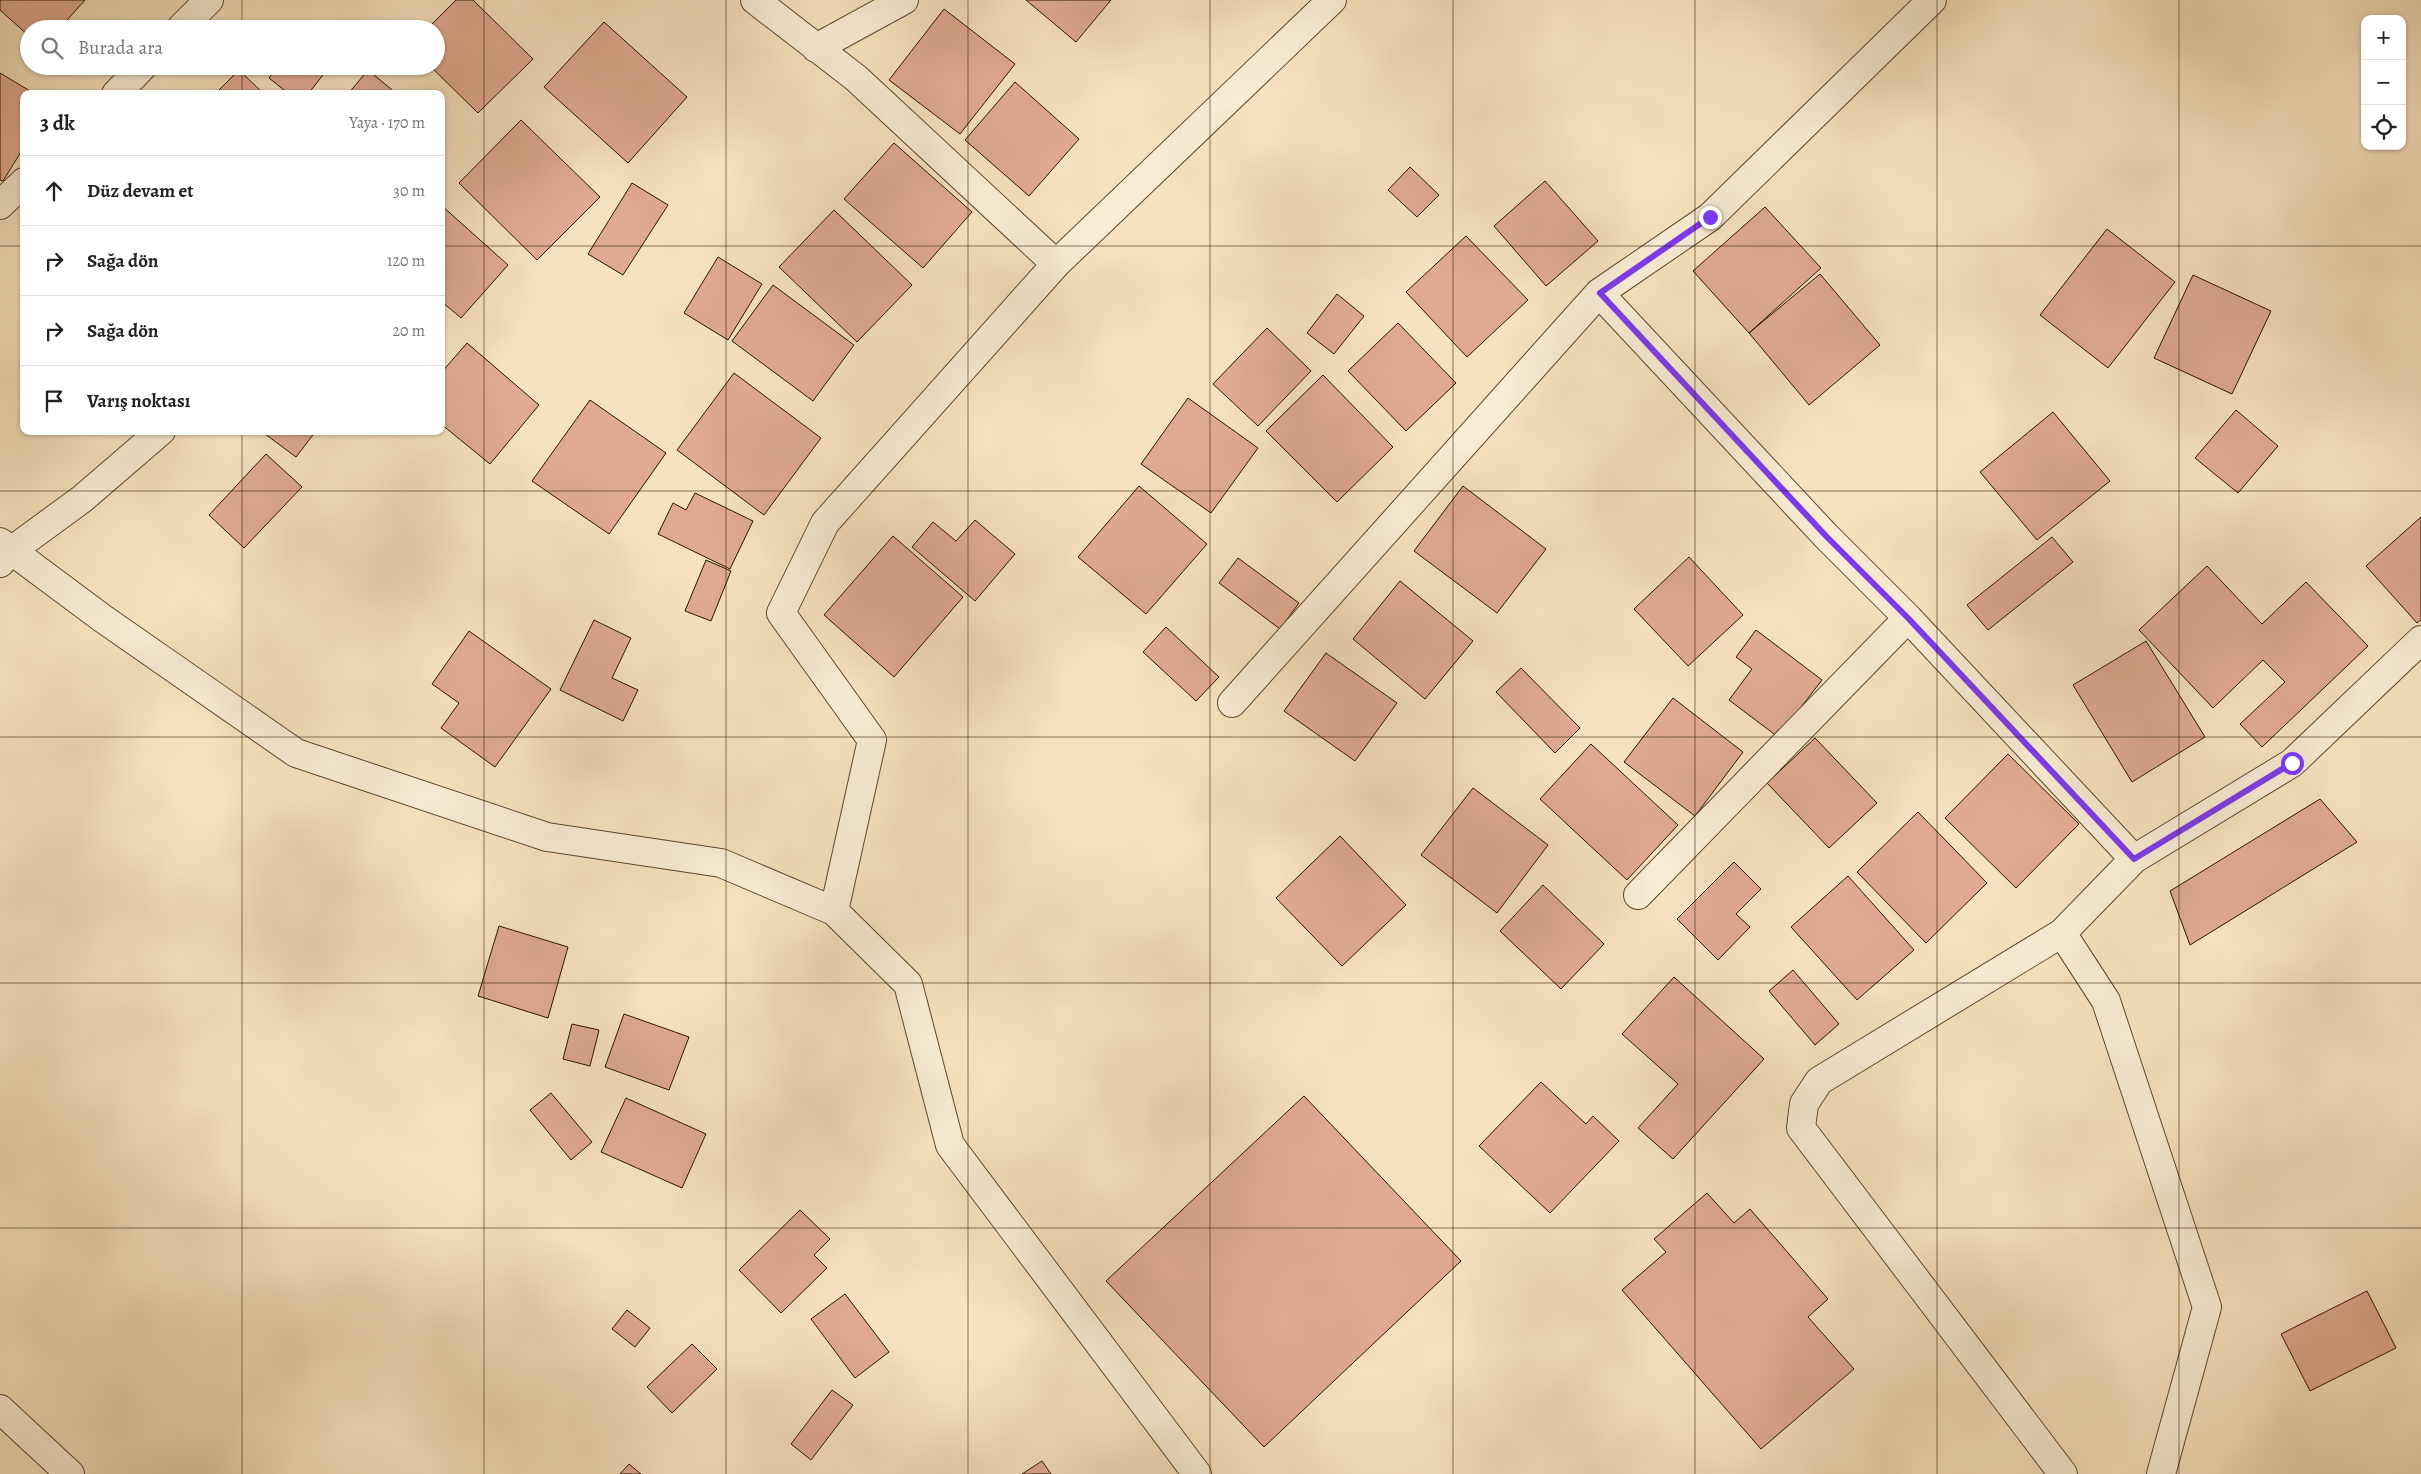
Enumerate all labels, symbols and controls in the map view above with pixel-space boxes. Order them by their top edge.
map controls [2361,15,2406,150]
button: + [2361,15,2406,60]
search box [20,20,445,75]
icon: search [38,34,66,62]
text: Burada ara [78,35,163,61]
button: − [2361,60,2406,105]
button: locate [2361,105,2406,150]
text: 3 dk [40,109,75,137]
text: Yaya · 170 m [349,112,425,134]
icon: ahead [40,177,68,205]
text: Düz devam et [87,178,194,204]
text: 30 m [393,180,425,202]
route end [1699,206,1722,229]
icon: right [40,247,68,275]
text: Sağa dön [87,248,159,274]
text: 120 m [387,250,425,272]
icon: right [40,317,68,345]
text: Sağa dön [87,318,159,344]
text: 20 m [392,320,425,342]
icon: arrive [40,387,68,415]
text: Varış noktası [87,388,190,414]
route start [2281,752,2304,775]

